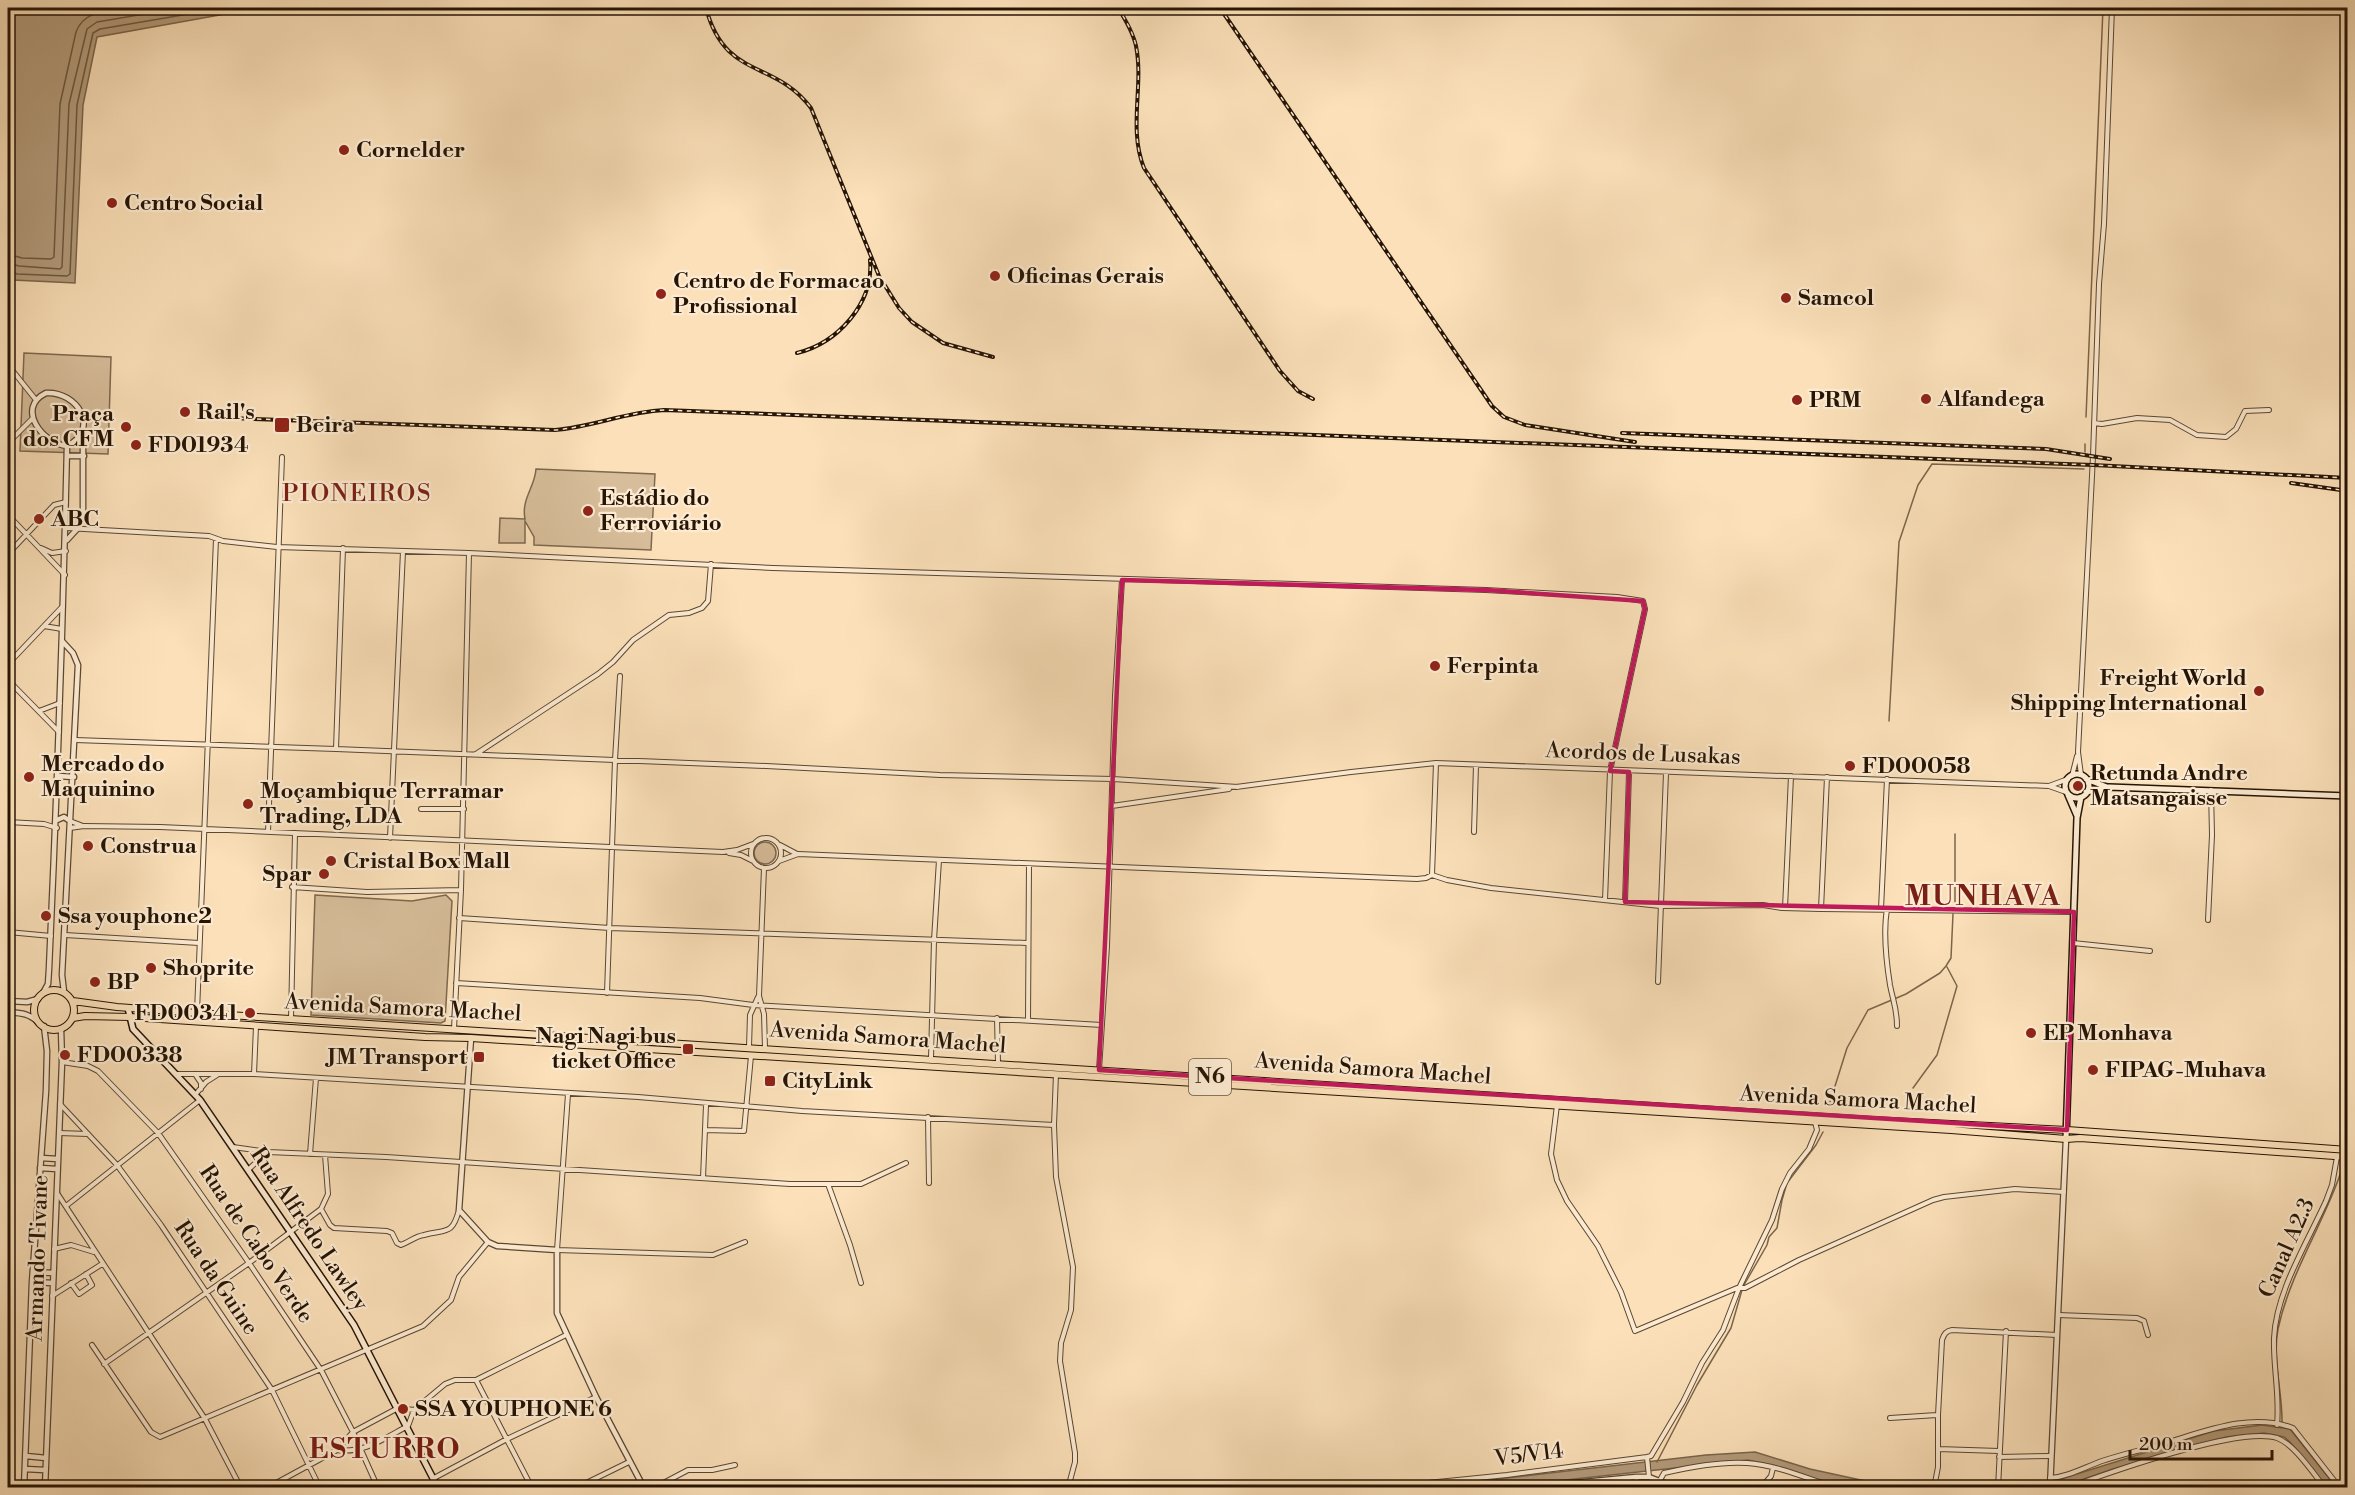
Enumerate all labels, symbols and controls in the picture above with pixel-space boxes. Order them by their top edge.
place label: Cornelder [356,137,465,164]
marker: Cornelder [337,143,351,157]
place label: Centro Social [124,190,263,217]
marker: Centro Social [105,196,119,210]
place label: Oficinas Gerais [1007,263,1164,290]
place label: Centro de Formacao Profissional [673,268,885,320]
marker: Oficinas Gerais [988,269,1002,283]
place label: Samcol [1798,285,1874,312]
marker: Centro de Formacao Profissional [654,287,668,301]
marker: Samcol [1779,291,1793,305]
place label: Alfandega [1937,386,2046,413]
place label: PRM [1809,387,1862,414]
marker: Alfandega [1919,392,1933,406]
marker: PRM [1790,393,1804,407]
place label: Rail's [197,399,255,426]
place label: Praça dos CFM [23,401,115,453]
marker: Rail's [178,405,192,419]
place label: Beira [296,412,355,439]
marker: Beira [273,416,291,434]
marker: Praça dos CFM [119,420,133,434]
place label: FD01934 [148,432,249,459]
marker: FD01934 [129,438,143,452]
district label: PIONEIROS [282,479,432,509]
place label: Estádio do Ferroviário [600,485,722,537]
marker: Estádio do Ferroviário [581,504,595,518]
place label: ABC [50,506,99,533]
marker: ABC [32,512,46,526]
place label: Ferpinta [1447,653,1540,680]
marker: Ferpinta [1428,659,1442,673]
place label: Freight World Shipping International [2011,665,2247,717]
marker: Freight World Shipping International [2252,684,2266,698]
street label: Acordos de Lusakas [1544,737,1741,771]
place label: Mercado do Maquinino [41,751,165,803]
place label: FD00058 [1862,753,1971,780]
marker: FD00058 [1843,759,1857,773]
place label: Retunda Andre Matsangaisse [2090,760,2248,812]
marker: Mercado do Maquinino [22,770,36,784]
place label: Moçambique Terramar Trading, LDA [260,778,504,830]
marker: Retunda Andre Matsangaisse [2071,779,2085,793]
marker: Moçambique Terramar Trading, LDA [241,797,255,811]
place label: Construa [100,833,198,860]
marker: Construa [81,839,95,853]
place label: Cristal Box Mall [343,848,510,875]
marker: Cristal Box Mall [324,854,338,868]
place label: Spar [262,861,312,888]
marker: Spar [317,867,331,881]
district label: MUNHAVA [1905,879,2061,914]
place label: Ssa youphone2 [58,903,212,930]
marker: Ssa youphone2 [39,909,53,923]
place label: Shoprite [163,955,254,982]
marker: Shoprite [144,961,158,975]
place label: BP [107,969,140,996]
marker: BP [88,975,102,989]
street label: Avenida Samora Machel [283,988,523,1028]
place label: FD00341 [134,1000,238,1027]
marker: FD00341 [243,1006,257,1020]
street label: Avenida Samora Machel [768,1016,1008,1060]
place label: EP Monhava [2043,1020,2174,1047]
place label: Nagi Nagi bus ticket Office [535,1023,676,1075]
marker: EP Monhava [2024,1026,2038,1040]
place label: FD00338 [77,1042,183,1069]
marker: Nagi Nagi bus ticket Office [681,1042,695,1056]
place label: JM Transport [325,1044,467,1071]
street label: Avenida Samora Machel [1253,1047,1493,1091]
marker: FD00338 [58,1048,72,1062]
marker: JM Transport [472,1050,486,1064]
place label: FIPAG-Muhava [2105,1057,2267,1084]
road number: N6 [1189,1059,1231,1095]
marker: FIPAG-Muhava [2086,1063,2100,1077]
place label: CityLink [782,1068,873,1095]
marker: CityLink [763,1074,777,1088]
street label: Avenida Samora Machel [1738,1080,1978,1120]
street label: Rua Alfredo Lawley [244,1142,374,1316]
street label: Rua de Cabo Verde [193,1160,319,1328]
street label: Armando Tivane [22,1174,54,1343]
street label: Canal A2.3 [2253,1194,2321,1302]
street label: Rua da Guine [168,1216,264,1340]
place label: SSA YOUPHONE 6 [415,1396,612,1423]
marker: SSA YOUPHONE 6 [396,1402,410,1416]
scale bar [2130,1423,2272,1461]
district label: ESTURRO [309,1432,461,1467]
text: 200 m [2139,1433,2193,1456]
street label: V5/V14 [1492,1437,1565,1473]

